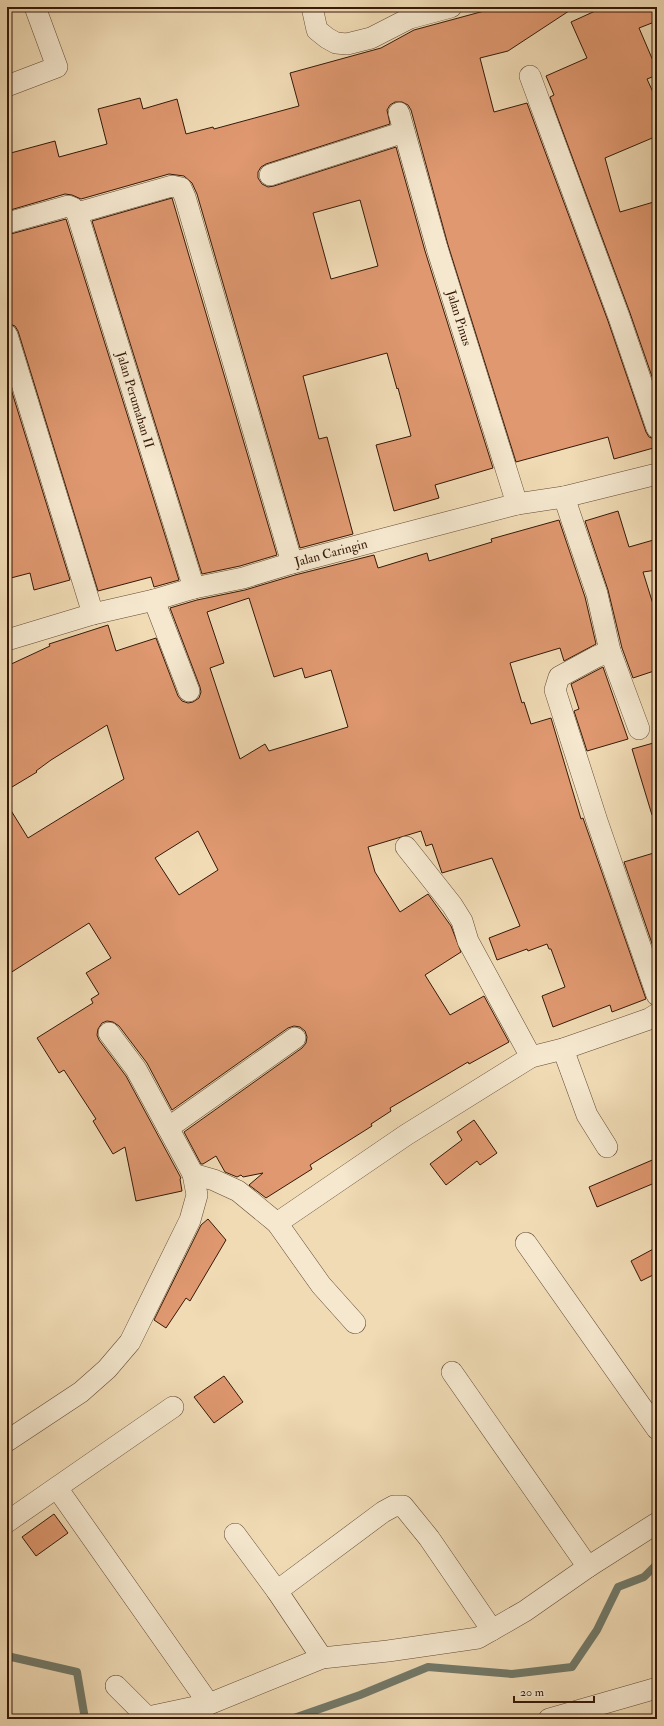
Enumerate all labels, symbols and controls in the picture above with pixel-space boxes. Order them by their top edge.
street label: Jalan Pinus [443,287,475,348]
street label: Jalan Perumahan II [112,349,157,450]
street label: Jalan Caringin [292,536,369,571]
scale bar [514,1678,594,1704]
text: 20 m [520,1685,545,1700]

